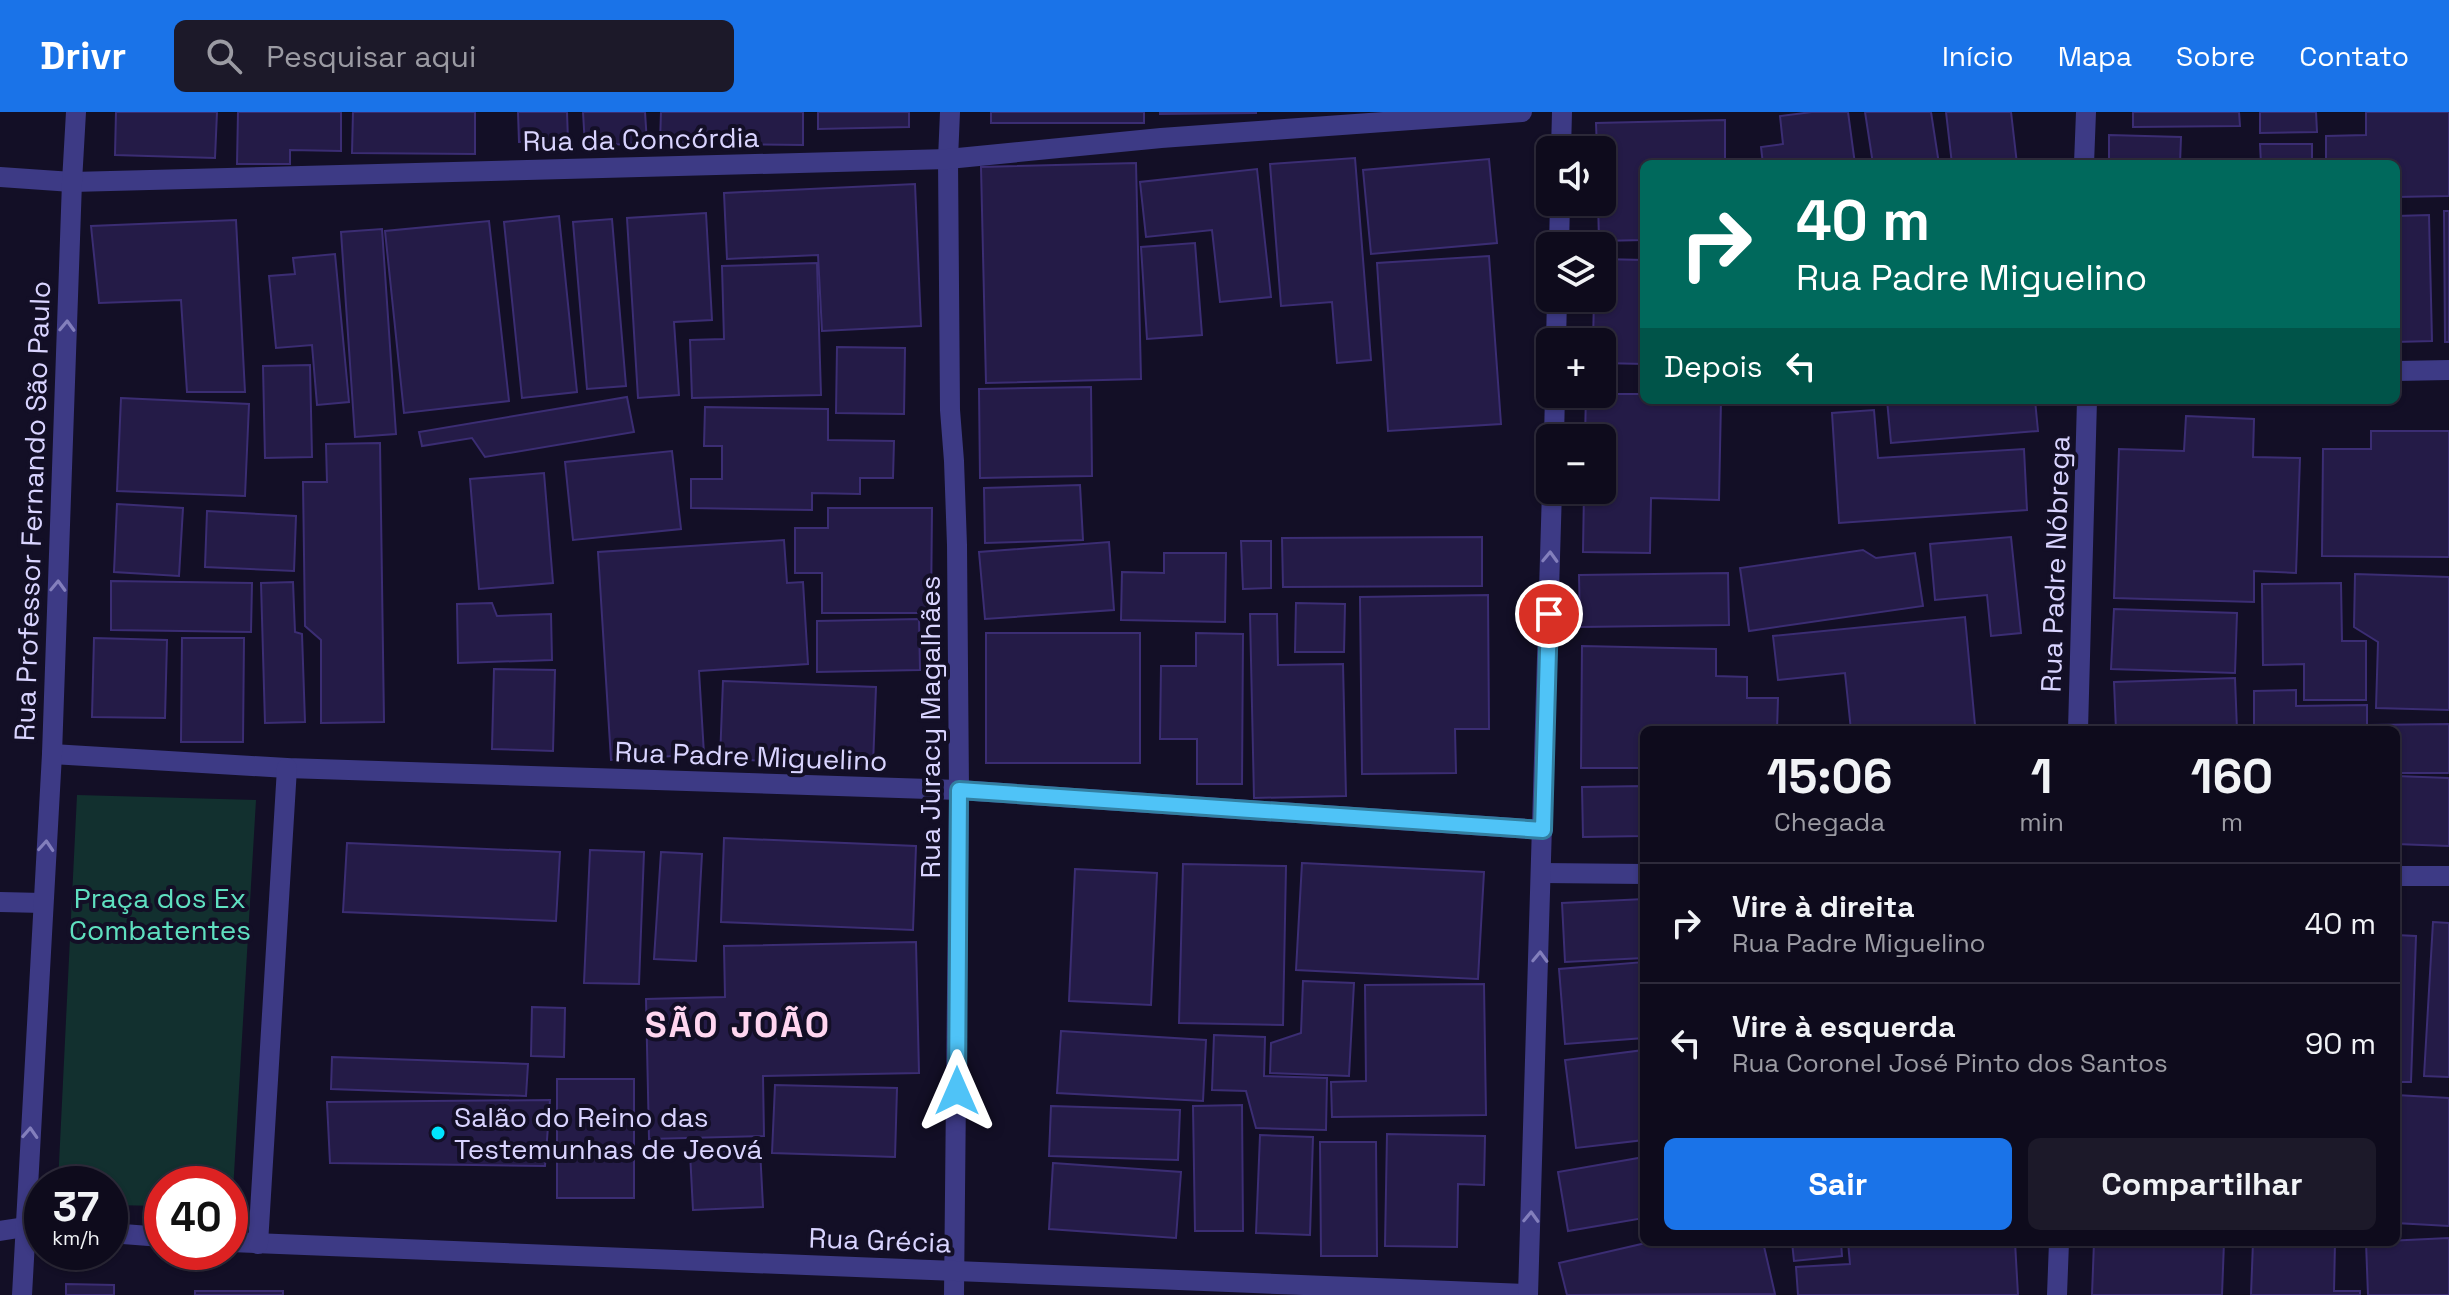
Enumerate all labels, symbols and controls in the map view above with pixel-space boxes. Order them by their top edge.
search box [174,20,734,92]
text: Drivr [40,32,126,80]
icon: search [202,34,246,78]
text: Pesquisar aqui [266,37,476,76]
text: Início [1942,38,2014,74]
text: Mapa [2058,38,2132,74]
text: Sobre [2176,38,2255,74]
text: Contato [2299,38,2409,74]
street label: Rua da Concórdia [522,119,760,159]
map controls [1536,136,1616,504]
button: sound [1536,136,1616,216]
text: 40 m [1796,185,1930,256]
icon: right [1664,192,1768,296]
button: layers [1536,232,1616,312]
text: Rua Padre Miguelino [1796,255,2147,301]
street label: Rua Professor Fernando São Paulo [6,280,58,742]
one-way arrow [58,319,75,332]
button: + [1536,328,1616,408]
icon: left [1779,344,1823,388]
text: Depois [1664,347,1763,386]
button: − [1536,424,1616,504]
street label: Rua Padre Nóbrega [2033,435,2077,693]
one-way arrow [1542,550,1559,563]
street label: Rua Juracy Magalhães [912,575,948,879]
one-way arrow [49,579,67,592]
pin [1515,580,1583,648]
icon: arrive [1527,592,1571,636]
street label: Rua Padre Miguelino [614,733,888,779]
text: 15:06 [1767,746,1892,807]
text: 1 [2031,746,2052,807]
text: 160 [2191,746,2273,807]
text: Chegada [1774,805,1885,839]
text: min [2019,805,2064,839]
text: m [2221,805,2243,839]
one-way arrow [38,839,55,852]
park label: Praça dos Ex Combatentes [69,880,251,948]
text: Vire à direita [1732,887,1915,926]
icon: right [1664,901,1708,945]
text: 40 m [2305,904,2376,943]
text: Rua Padre Miguelino [1732,926,1986,960]
one-way arrow [1531,950,1548,963]
district label: SÃO JOÃO [645,1002,831,1048]
text: Vire à esquerda [1732,1007,1956,1046]
icon: left [1664,1021,1708,1065]
text: 90 m [2305,1024,2376,1063]
text: Rua Coronel José Pinto dos Santos [1732,1046,2168,1080]
position arrow [915,1049,999,1133]
place label: Salão do Reino das Testemunhas de Jeová [454,1099,763,1167]
marker: Salão do Reino das Testemunhas de Jeová [429,1124,447,1142]
one-way arrow [21,1126,38,1139]
button: Sair [1664,1138,2012,1230]
button: Compartilhar [2028,1138,2376,1230]
speed limit sign: 40 [144,1166,248,1270]
text: 37 [53,1182,99,1233]
one-way arrow [1523,1210,1540,1223]
street label: Rua Grécia [808,1220,952,1260]
text: km/h [52,1225,100,1251]

